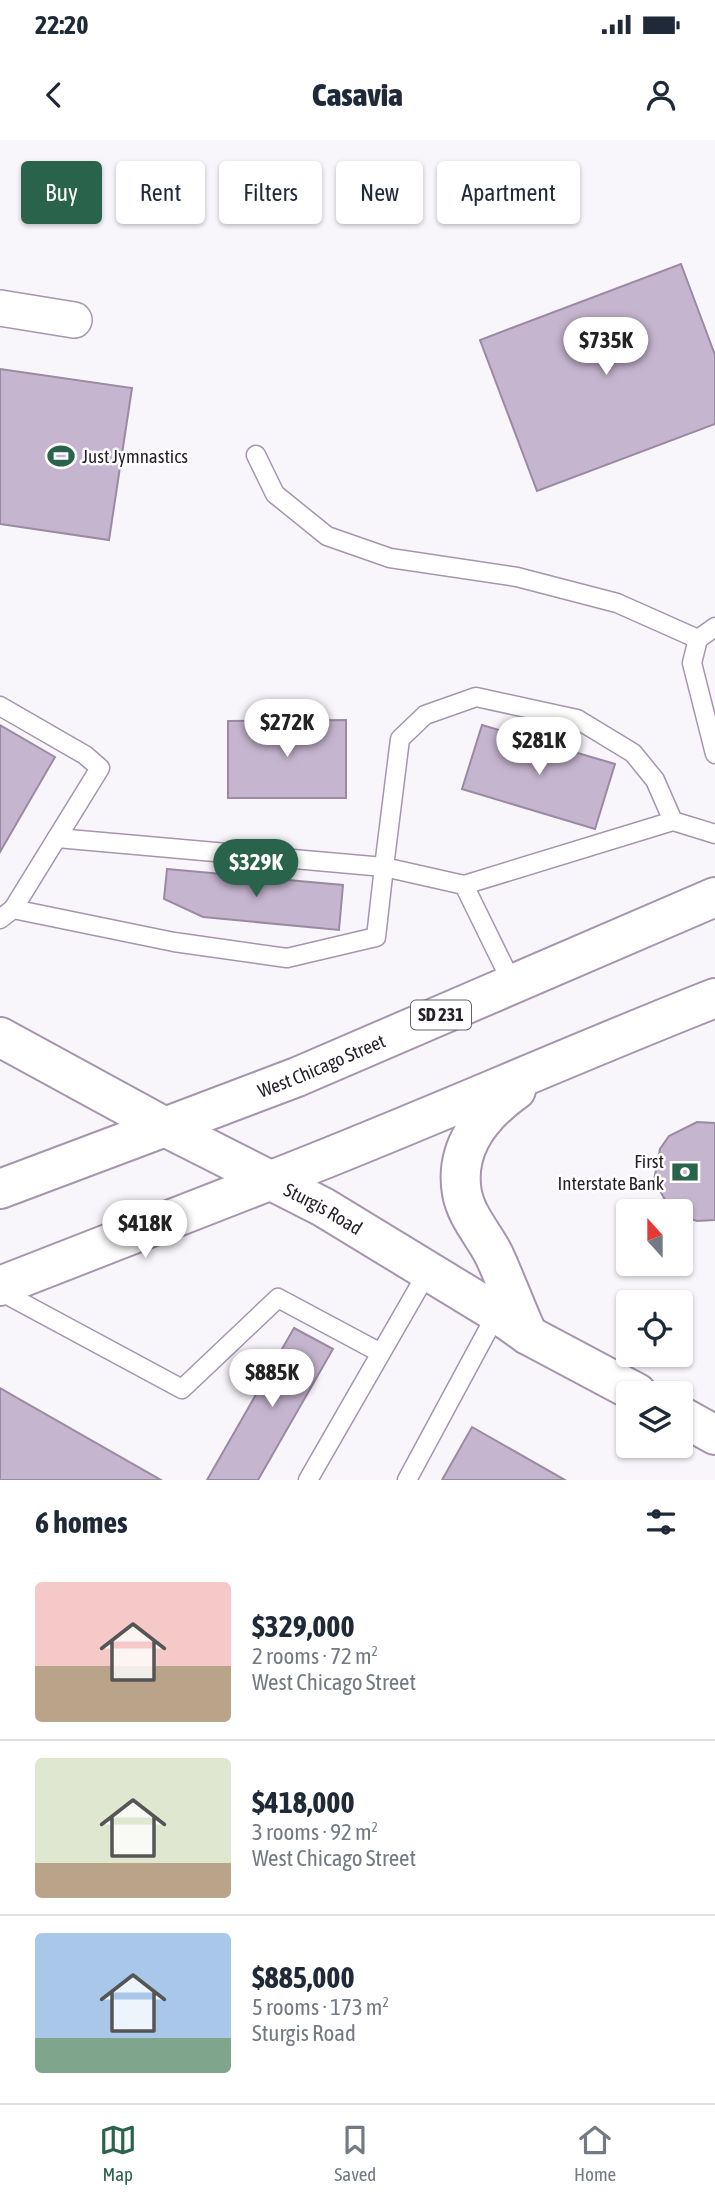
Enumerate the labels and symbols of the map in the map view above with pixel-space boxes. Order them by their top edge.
pin: $735K [557,317,655,377]
sports icon: Just Jymnastics [46,441,76,471]
place label: Just Jymnastics [82,445,188,467]
pin: $272K [238,700,336,759]
pin: $281K [490,718,588,777]
pin: $329K [207,840,305,899]
road number: SD 231 [411,1000,471,1030]
street label: West Chicago Street [255,1029,388,1102]
place label: First Interstate Bank [557,1150,665,1194]
bank icon: First Interstate Bank [670,1157,700,1187]
street label: Sturgis Road [281,1178,366,1239]
north arrow [616,1199,693,1276]
pin: $418K [96,1200,194,1260]
pin: $885K [223,1350,321,1409]

